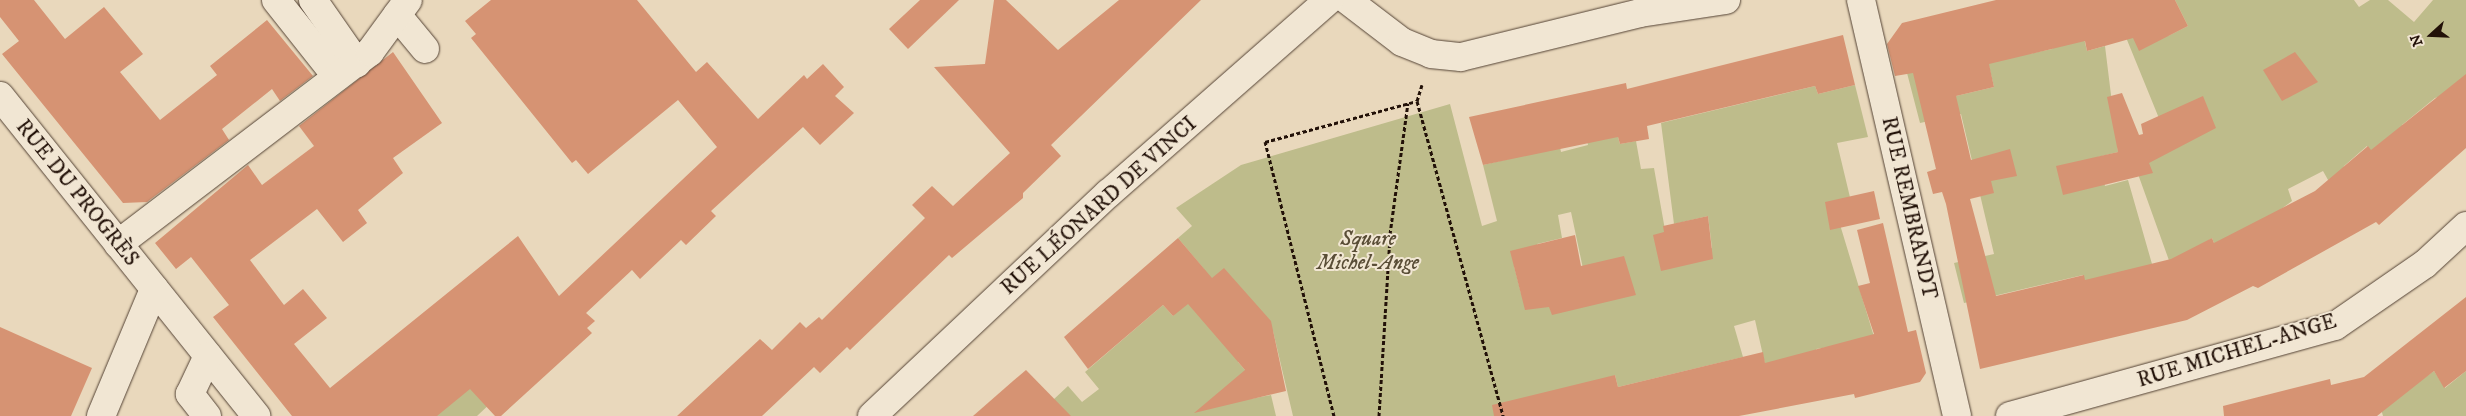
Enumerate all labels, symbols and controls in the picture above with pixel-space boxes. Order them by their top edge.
north arrow [2406,10,2456,60]
text: N [2406,32,2427,49]
street label: RUE LÉONARD DE VINCI [996,111,1202,301]
street label: RUE REMBRANDT [1876,114,1942,302]
street label: RUE DU PROGRÈS [10,115,144,271]
park label: Square Michel-Ange [1317,226,1419,276]
street label: RUE MICHEL-ANGE [2134,309,2340,393]

